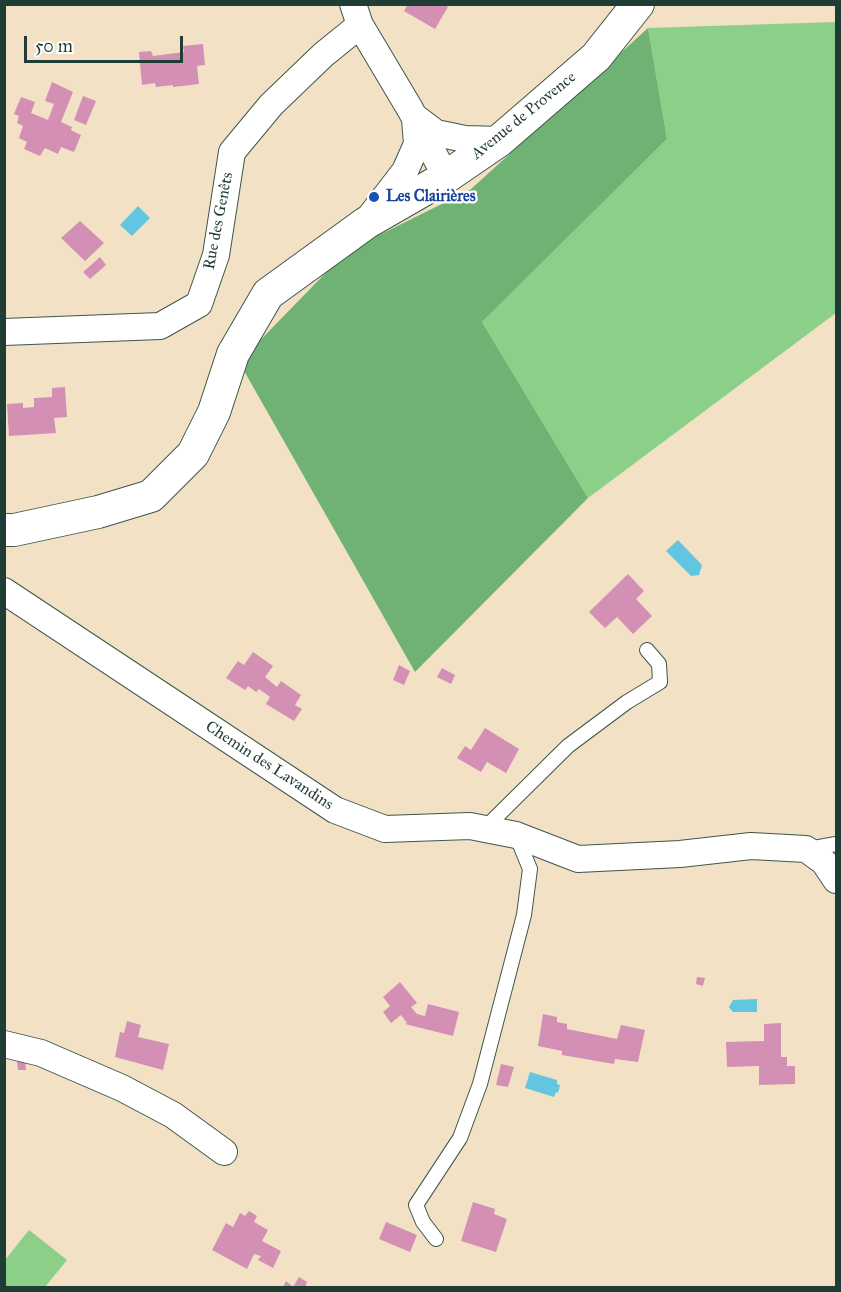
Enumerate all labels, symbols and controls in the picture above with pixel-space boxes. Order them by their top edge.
scale bar [27,24,186,62]
text: 50 m [35,35,73,57]
street label: Avenue de Provence [468,68,580,164]
street label: Rue des Genêts [200,171,238,271]
place label: Les Clairières [386,187,476,207]
marker: Les Clairières [367,190,381,204]
street label: Chemin des Lavandins [201,717,337,815]

